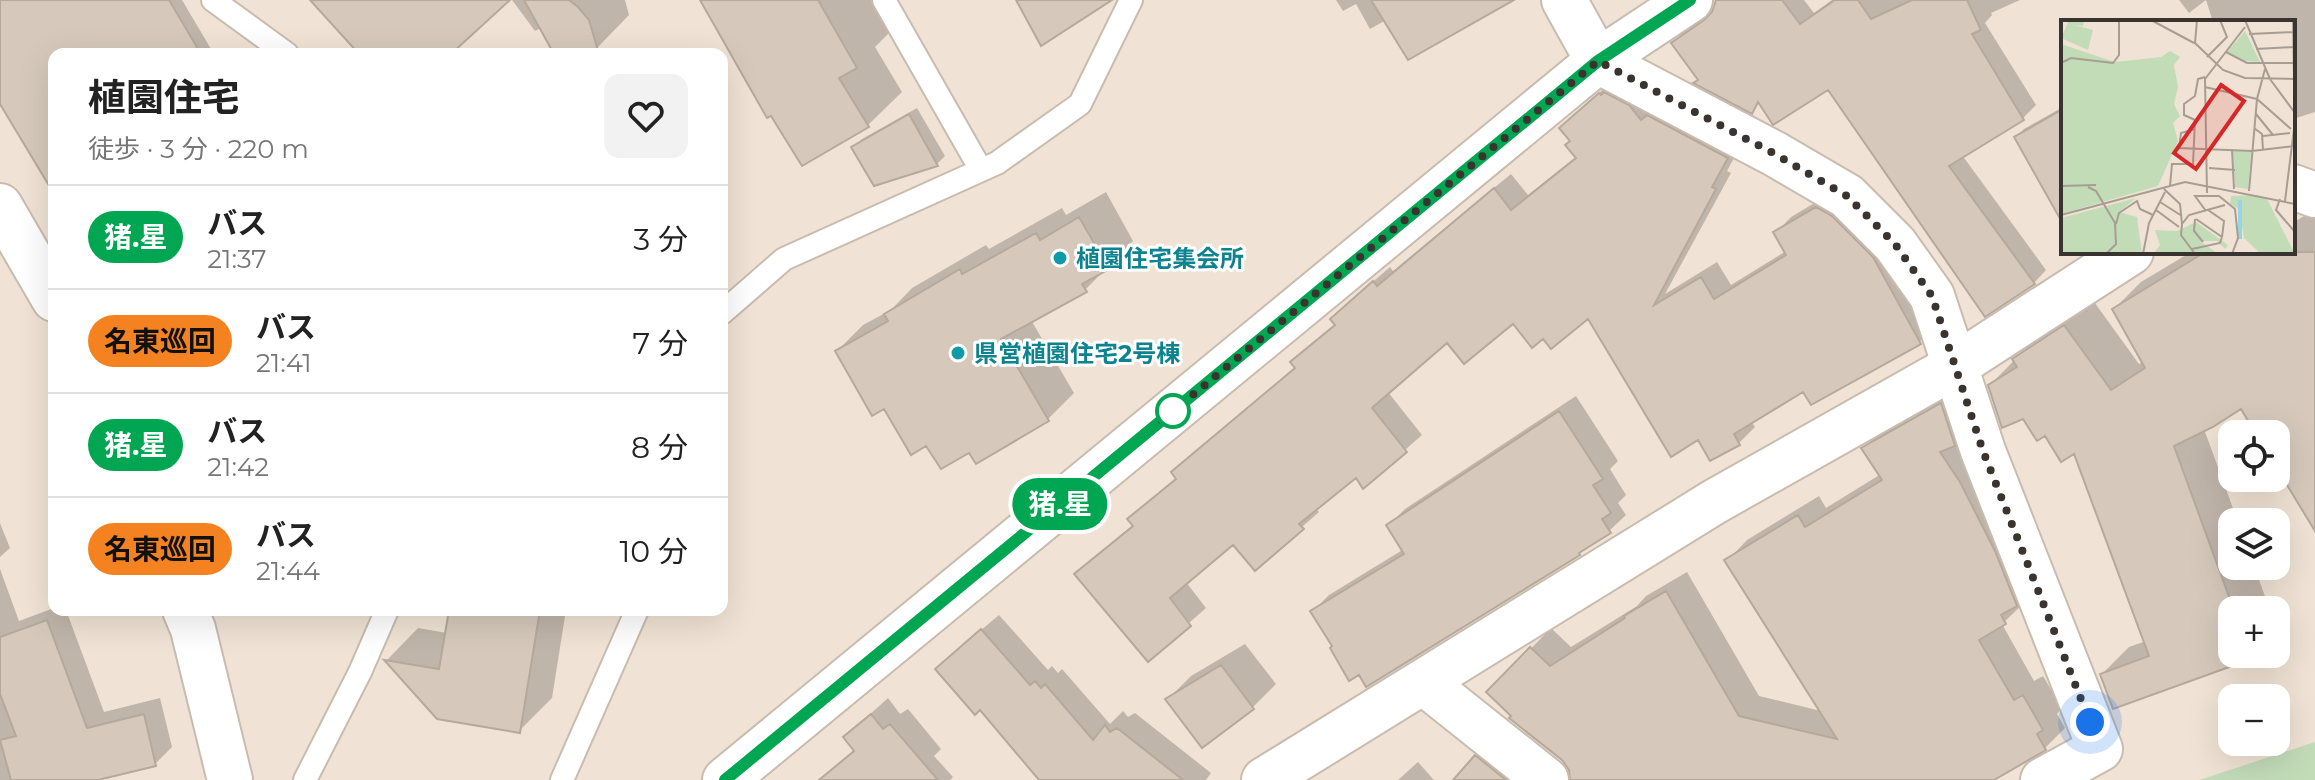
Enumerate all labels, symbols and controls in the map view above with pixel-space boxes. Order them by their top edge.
inset map [2061,20,2295,254]
text: 植園住宅 [88,74,240,121]
button: heart [604,74,688,158]
text: 徒歩 · 3 分 · 220 m [88,133,309,165]
text: バス [207,205,267,242]
text: 猪.星 [104,220,167,254]
text: 3 分 [633,221,688,258]
text: 21:37 [207,243,267,275]
place label: 植園住宅集会所 [1076,244,1244,273]
marker: 植園住宅集会所 [1051,249,1069,267]
text: バス [256,309,316,346]
text: 名東巡回 [104,324,216,358]
text: 7 分 [632,325,688,362]
place label: 県営植園住宅2号棟 [974,339,1180,368]
marker: 県営植園住宅2号棟 [949,344,967,362]
text: 21:41 [256,347,312,379]
unlabelled marker [1156,394,1190,428]
text: バス [207,413,267,450]
map controls [2218,420,2290,756]
button: locate [2218,420,2290,492]
text: 猪.星 [104,428,167,462]
text: 8 分 [631,429,688,466]
text: 21:42 [207,451,269,483]
line badge: 猪.星 [1014,478,1106,530]
text: 猪.星 [1028,487,1092,521]
button: layers [2218,508,2290,580]
text: バス [256,517,316,554]
text: 名東巡回 [104,532,216,566]
text: 10 分 [619,533,688,570]
text: 21:44 [256,555,320,587]
button: + [2218,596,2290,668]
button: − [2218,684,2290,756]
your location [2070,702,2110,742]

